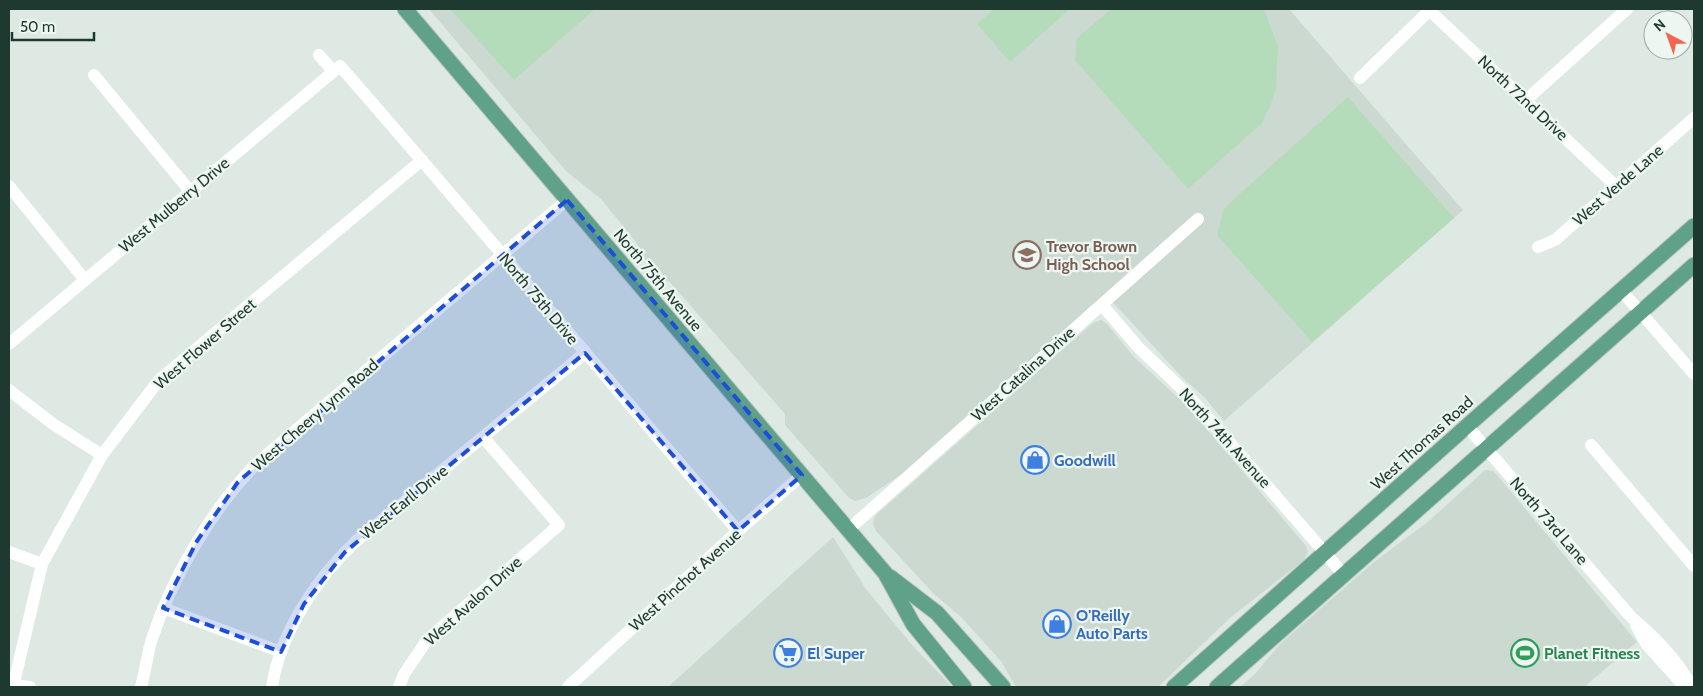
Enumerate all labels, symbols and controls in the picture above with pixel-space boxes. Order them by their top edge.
scale bar [12,10,95,42]
north arrow [1643,10,1693,60]
text: N [1650,15,1669,35]
text: 50 m [20,18,55,36]
street label: North 72nd Drive [1474,51,1572,145]
street label: West Verde Lane [1569,141,1667,229]
street label: West Mulberry Drive [115,153,233,257]
street label: North 75th Avenue [610,225,706,335]
place label: Trevor Brown High School [1046,237,1137,274]
school or university icon: Trevor Brown High School [1012,240,1042,270]
street label: North 75th Drive [495,250,583,348]
street label: West Flower Street [150,294,260,393]
street label: West Catalina Drive [968,323,1078,425]
street label: West Cheery Lynn Road [248,355,382,475]
street label: North 74th Avenue [1175,384,1275,492]
street label: West Thomas Road [1367,392,1477,494]
shop icon: Goodwill [1020,445,1050,475]
place label: Goodwill [1054,451,1116,470]
street label: West Earll Drive [356,461,452,543]
street label: North 73rd Lane [1506,473,1592,569]
street label: West Pinchot Avenue [625,525,745,635]
street label: West Avalon Drive [421,552,525,650]
place label: O'Reilly Auto Parts [1076,606,1148,643]
shop icon: O'Reilly Auto Parts [1042,609,1072,639]
supermarket icon: El Super [773,638,803,668]
sports icon: Planet Fitness [1510,638,1540,668]
place label: El Super [807,644,865,663]
place label: Planet Fitness [1544,644,1640,663]

